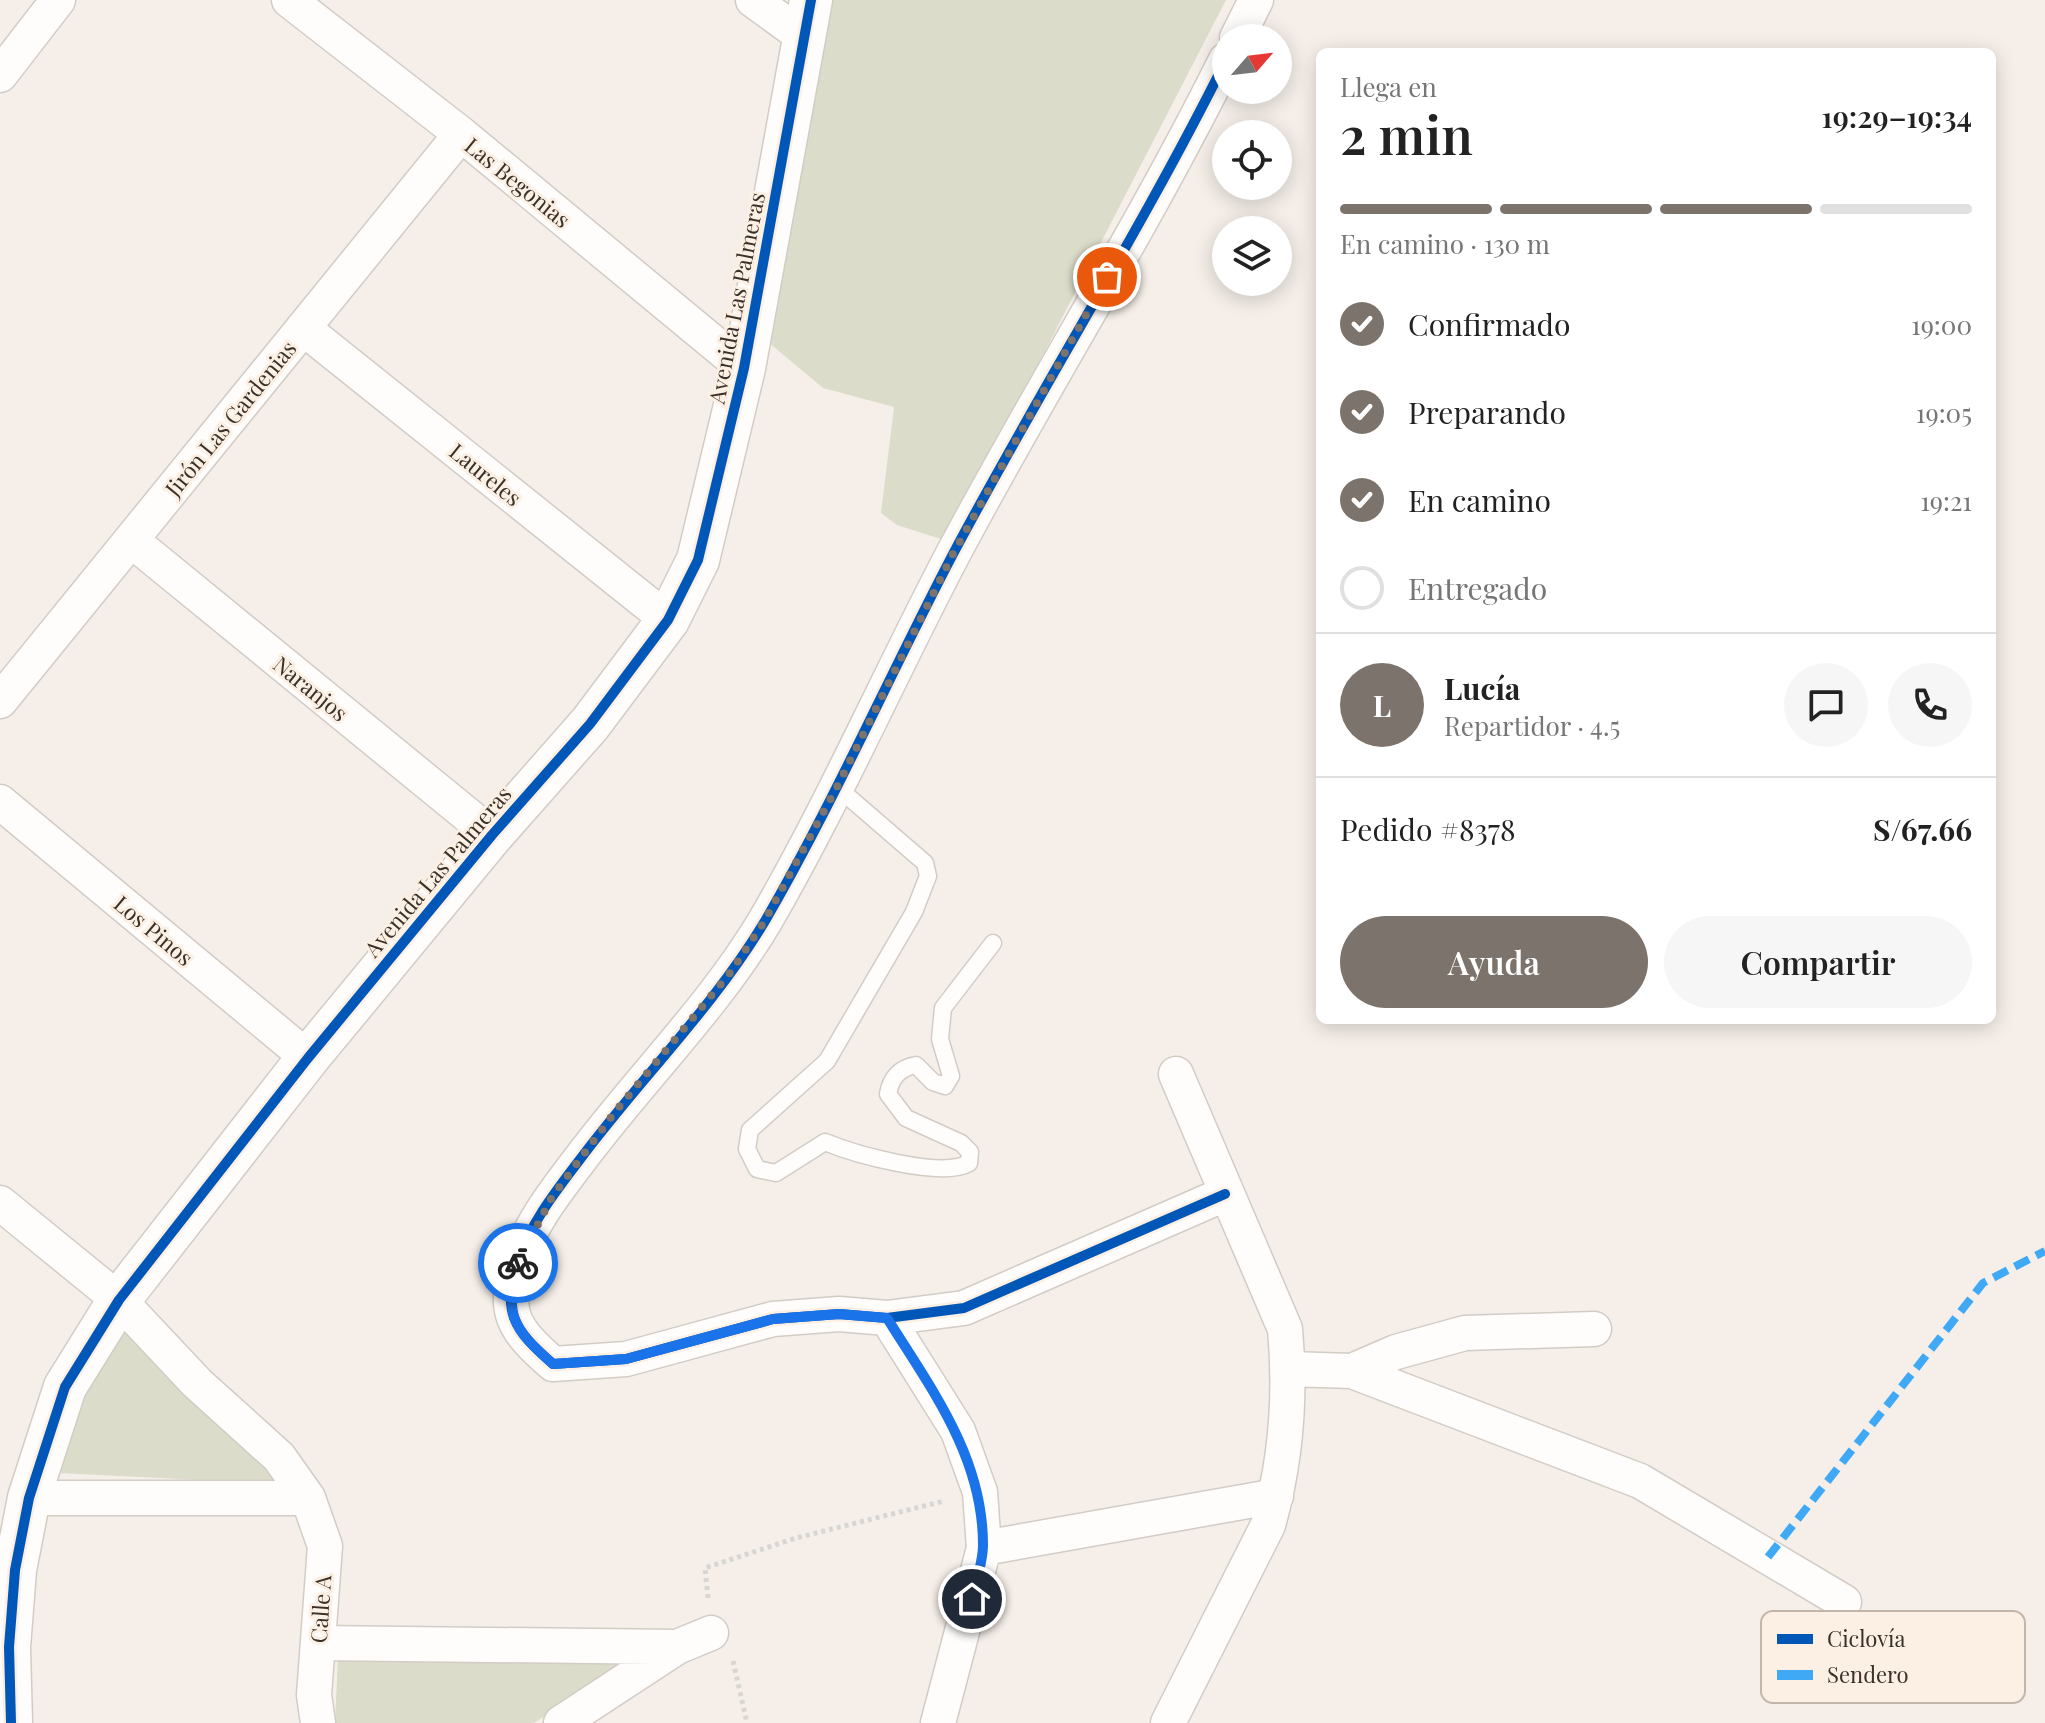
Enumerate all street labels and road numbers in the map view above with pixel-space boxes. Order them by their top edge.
street label: Las Begonias [459,130,577,234]
street label: Avenida Las Palmeras [701,190,771,407]
street label: Jirón Las Gardenias [157,334,302,503]
street label: Laureles [444,436,528,512]
street label: Naranjos [267,649,355,727]
street label: Avenida Las Palmeras [356,779,517,964]
street label: Los Pinos [108,888,200,972]
street label: Calle A [303,1574,337,1644]

